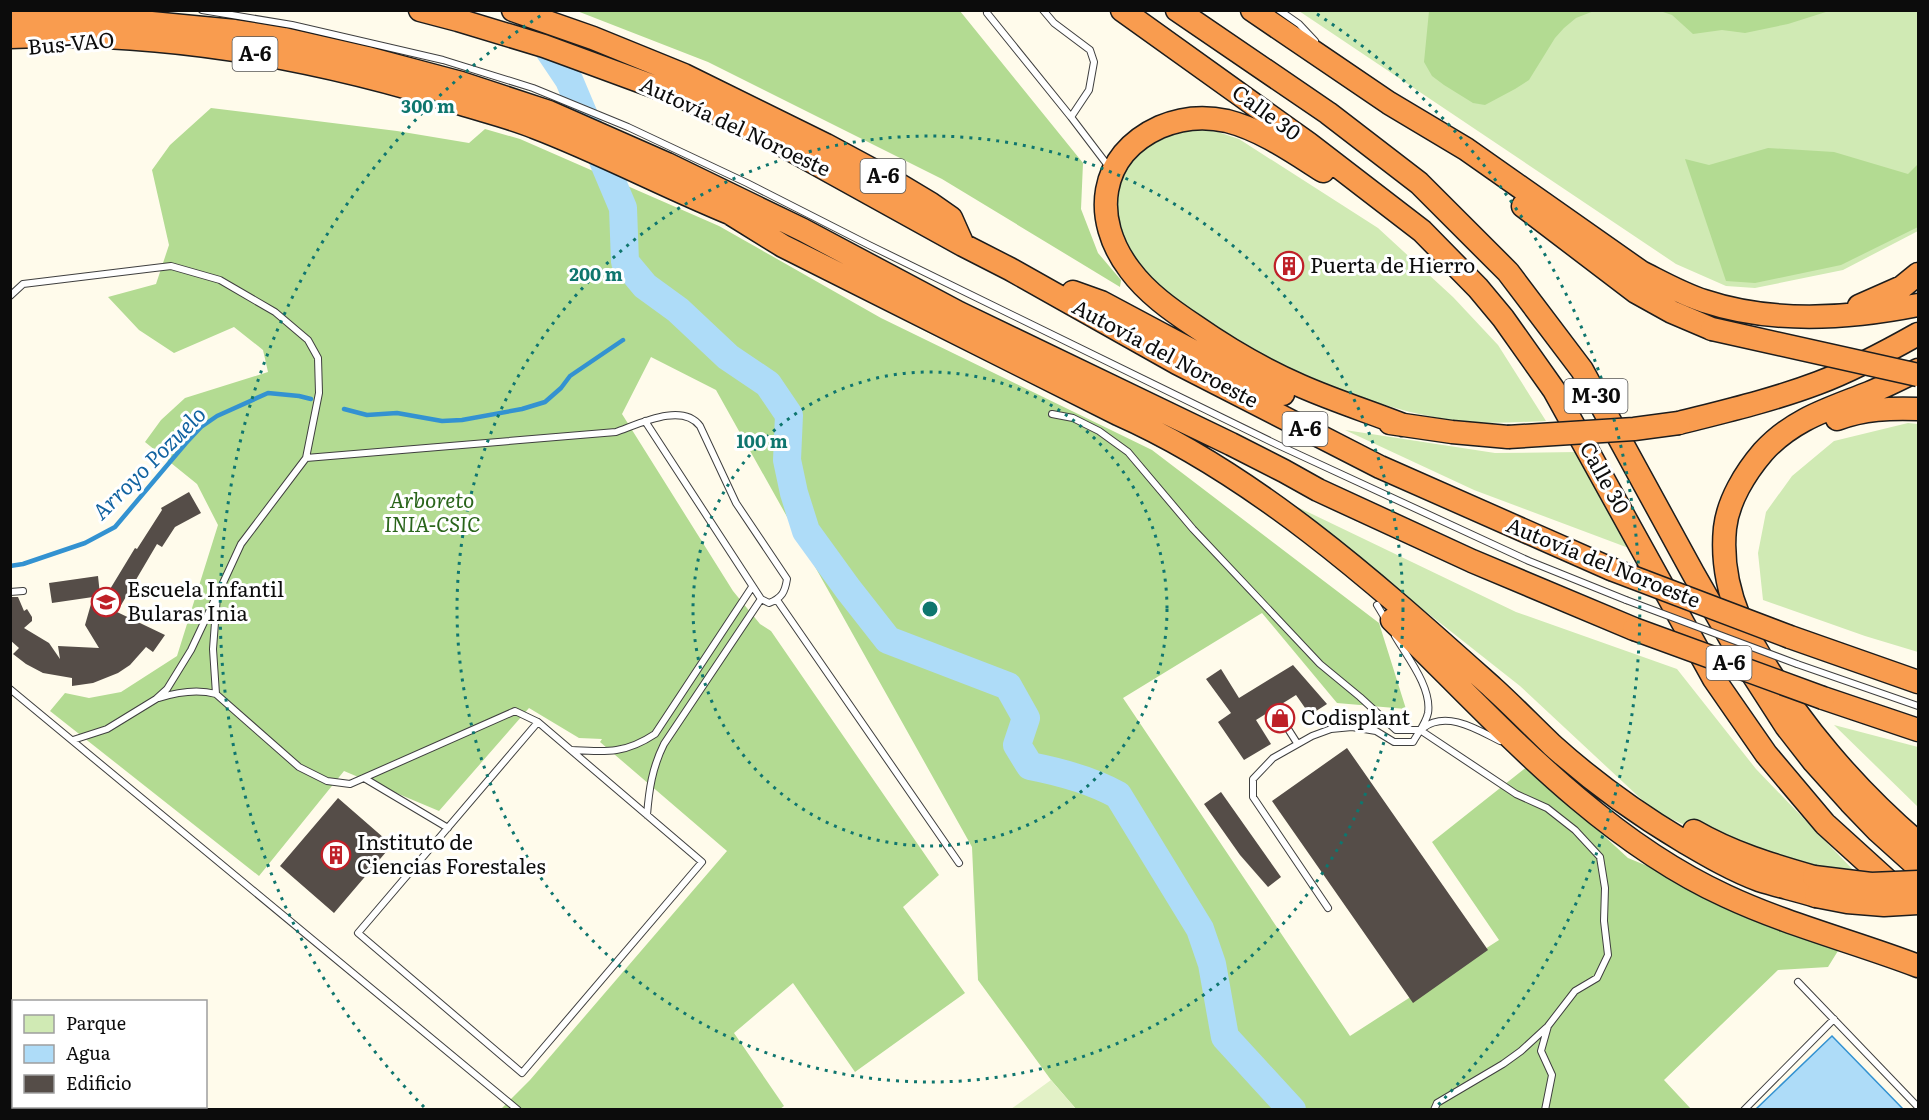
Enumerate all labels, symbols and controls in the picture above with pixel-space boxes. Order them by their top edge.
street label: Bus-VAO [26,22,115,61]
road number: A-6 [232,37,278,71]
street label: Autovía del Noroeste [636,67,836,183]
street label: Calle 30 [1227,75,1308,147]
text: 300 m [401,92,455,119]
road number: A-6 [860,159,906,193]
place label: Puerta de Hierro [1310,248,1475,279]
building icon: Puerta de Hierro [1273,250,1305,282]
text: 200 m [569,260,623,287]
street label: Autovía del Noroeste [1068,290,1265,414]
road number: M-30 [1564,379,1628,413]
water label: Arroyo Pozuelo [83,397,212,526]
road number: A-6 [1282,412,1328,446]
text: 100 m [736,427,788,454]
street label: Calle 30 [1574,435,1639,519]
park label: Arboreto INIA-CSIC [384,483,480,538]
street label: Autovía del Noroeste [1502,508,1706,614]
place label: Escuela Infantil Bularas Inia [127,572,284,627]
school or university icon: Escuela Infantil Bularas Inia [90,586,122,618]
centre of rings [920,599,940,619]
road number: A-6 [1706,646,1752,680]
place label: Codisplant [1301,700,1410,731]
shop icon: Codisplant [1264,702,1296,734]
place label: Instituto de Ciencias Forestales [357,825,546,880]
building icon: Instituto de Ciencias Forestales [320,839,352,871]
legend [12,1000,207,1108]
text: Parque [66,1009,126,1036]
text: Agua [66,1039,111,1066]
text: Edificio [66,1069,132,1096]

